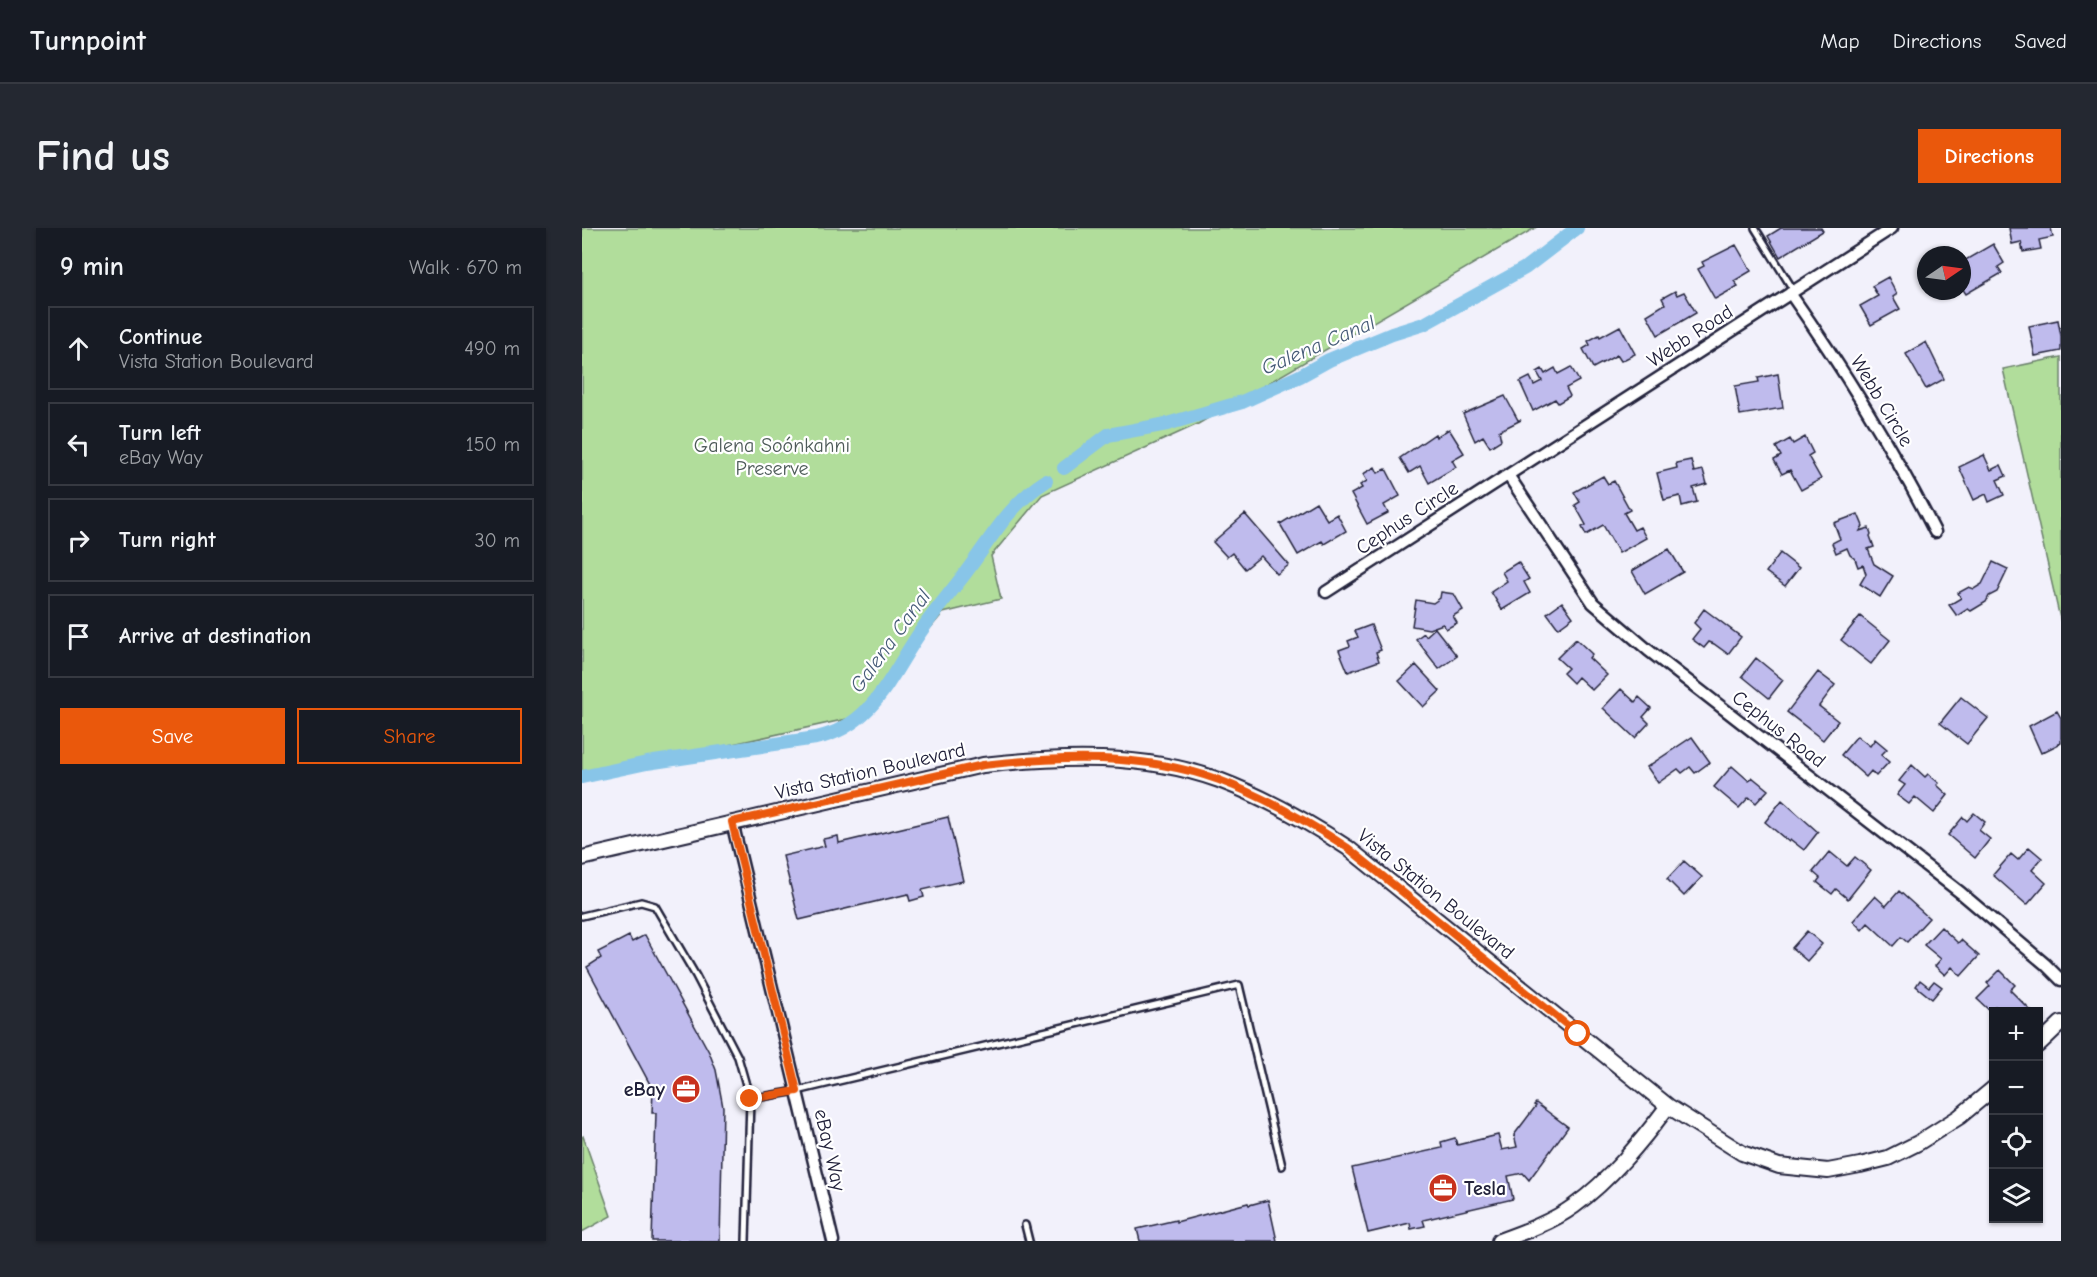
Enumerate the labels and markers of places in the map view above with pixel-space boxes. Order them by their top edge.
office icon: eBay [670,1073,702,1105]
place label: eBay [624,1078,666,1101]
office icon: Tesla [1427,1172,1459,1204]
place label: Tesla [1464,1177,1506,1200]

